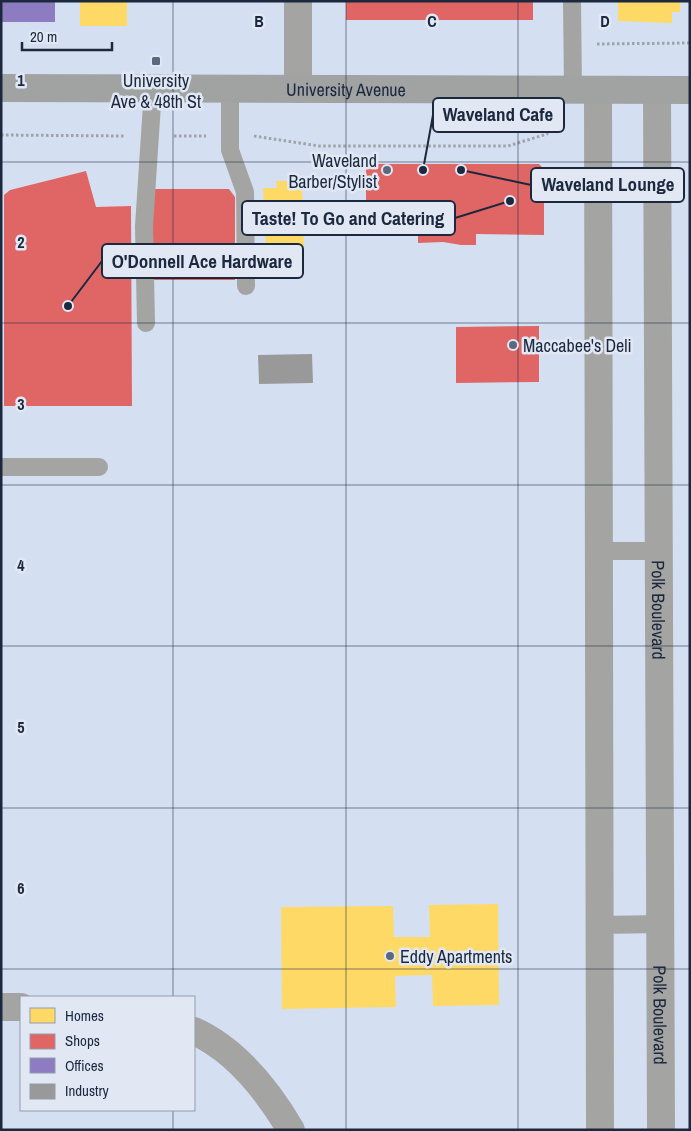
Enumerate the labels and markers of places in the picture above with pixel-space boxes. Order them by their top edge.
marker: University Ave & 48th St [150,55,162,67]
place label: University Ave & 48th St [110,68,201,114]
callout: Waveland Cafe [433,98,564,132]
place label: Waveland Barber/Stylist [288,148,377,194]
marker: Waveland Barber/Stylist [381,164,393,176]
callout: Waveland Lounge [531,168,684,202]
callout: Taste! To Go and Catering [242,201,455,235]
callout: O'Donnell Ace Hardware [102,244,303,278]
place label: Maccabee's Deli [523,333,632,358]
marker: Maccabee's Deli [507,339,519,351]
place label: Eddy Apartments [400,944,512,969]
marker: Eddy Apartments [384,950,396,962]

